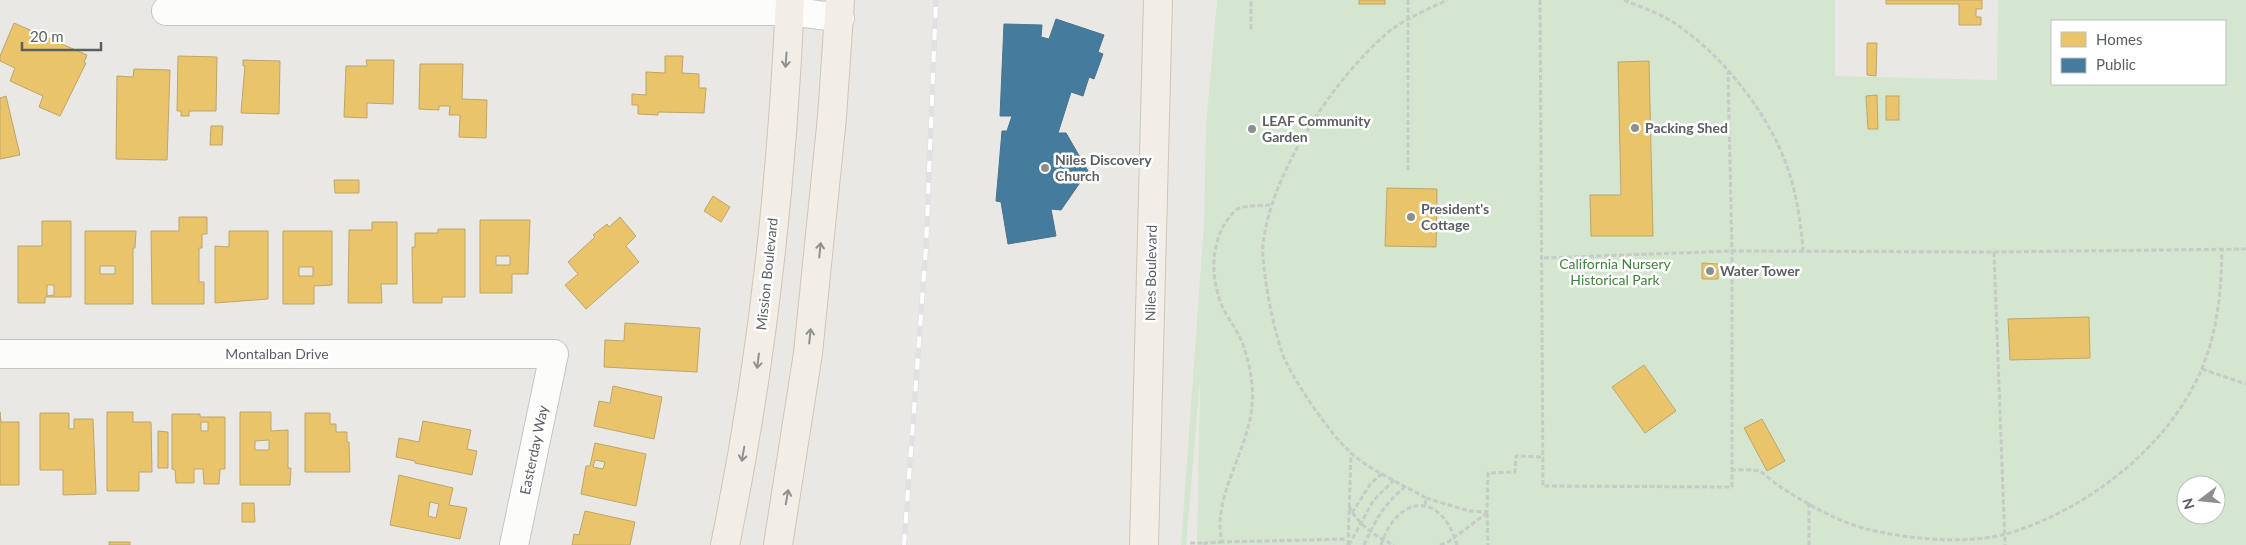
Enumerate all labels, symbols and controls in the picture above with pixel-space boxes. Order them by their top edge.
scale bar [22,20,101,52]
legend [2051,20,2226,85]
text: 20 m [30,27,64,45]
text: Homes [2096,30,2142,48]
one-way arrow [782,52,791,68]
text: Public [2096,55,2136,73]
place label: LEAF Community Garden [1262,112,1371,145]
place label: Packing Shed [1645,119,1728,136]
marker: Packing Shed [1629,122,1641,134]
marker: LEAF Community Garden [1246,123,1258,135]
place label: Niles Discovery Church [1055,151,1152,184]
marker: Niles Discovery Church [1039,162,1051,174]
place label: President's Cottage [1421,200,1489,233]
marker: President's Cottage [1405,211,1417,223]
street label: Mission Boulevard [752,217,781,331]
street label: Niles Boulevard [1141,225,1160,321]
one-way arrow [815,242,824,258]
park label: California Nursery Historical Park [1559,255,1672,288]
place label: Water Tower [1720,262,1801,279]
marker: Water Tower [1704,265,1716,277]
one-way arrow [805,328,815,344]
street label: Montalban Drive [225,345,329,362]
one-way arrow [752,353,762,369]
street label: Easterday Way [516,403,551,496]
one-way arrow [737,446,747,462]
north arrow [2176,475,2226,525]
one-way arrow [782,489,792,505]
text: N [2178,496,2198,511]

